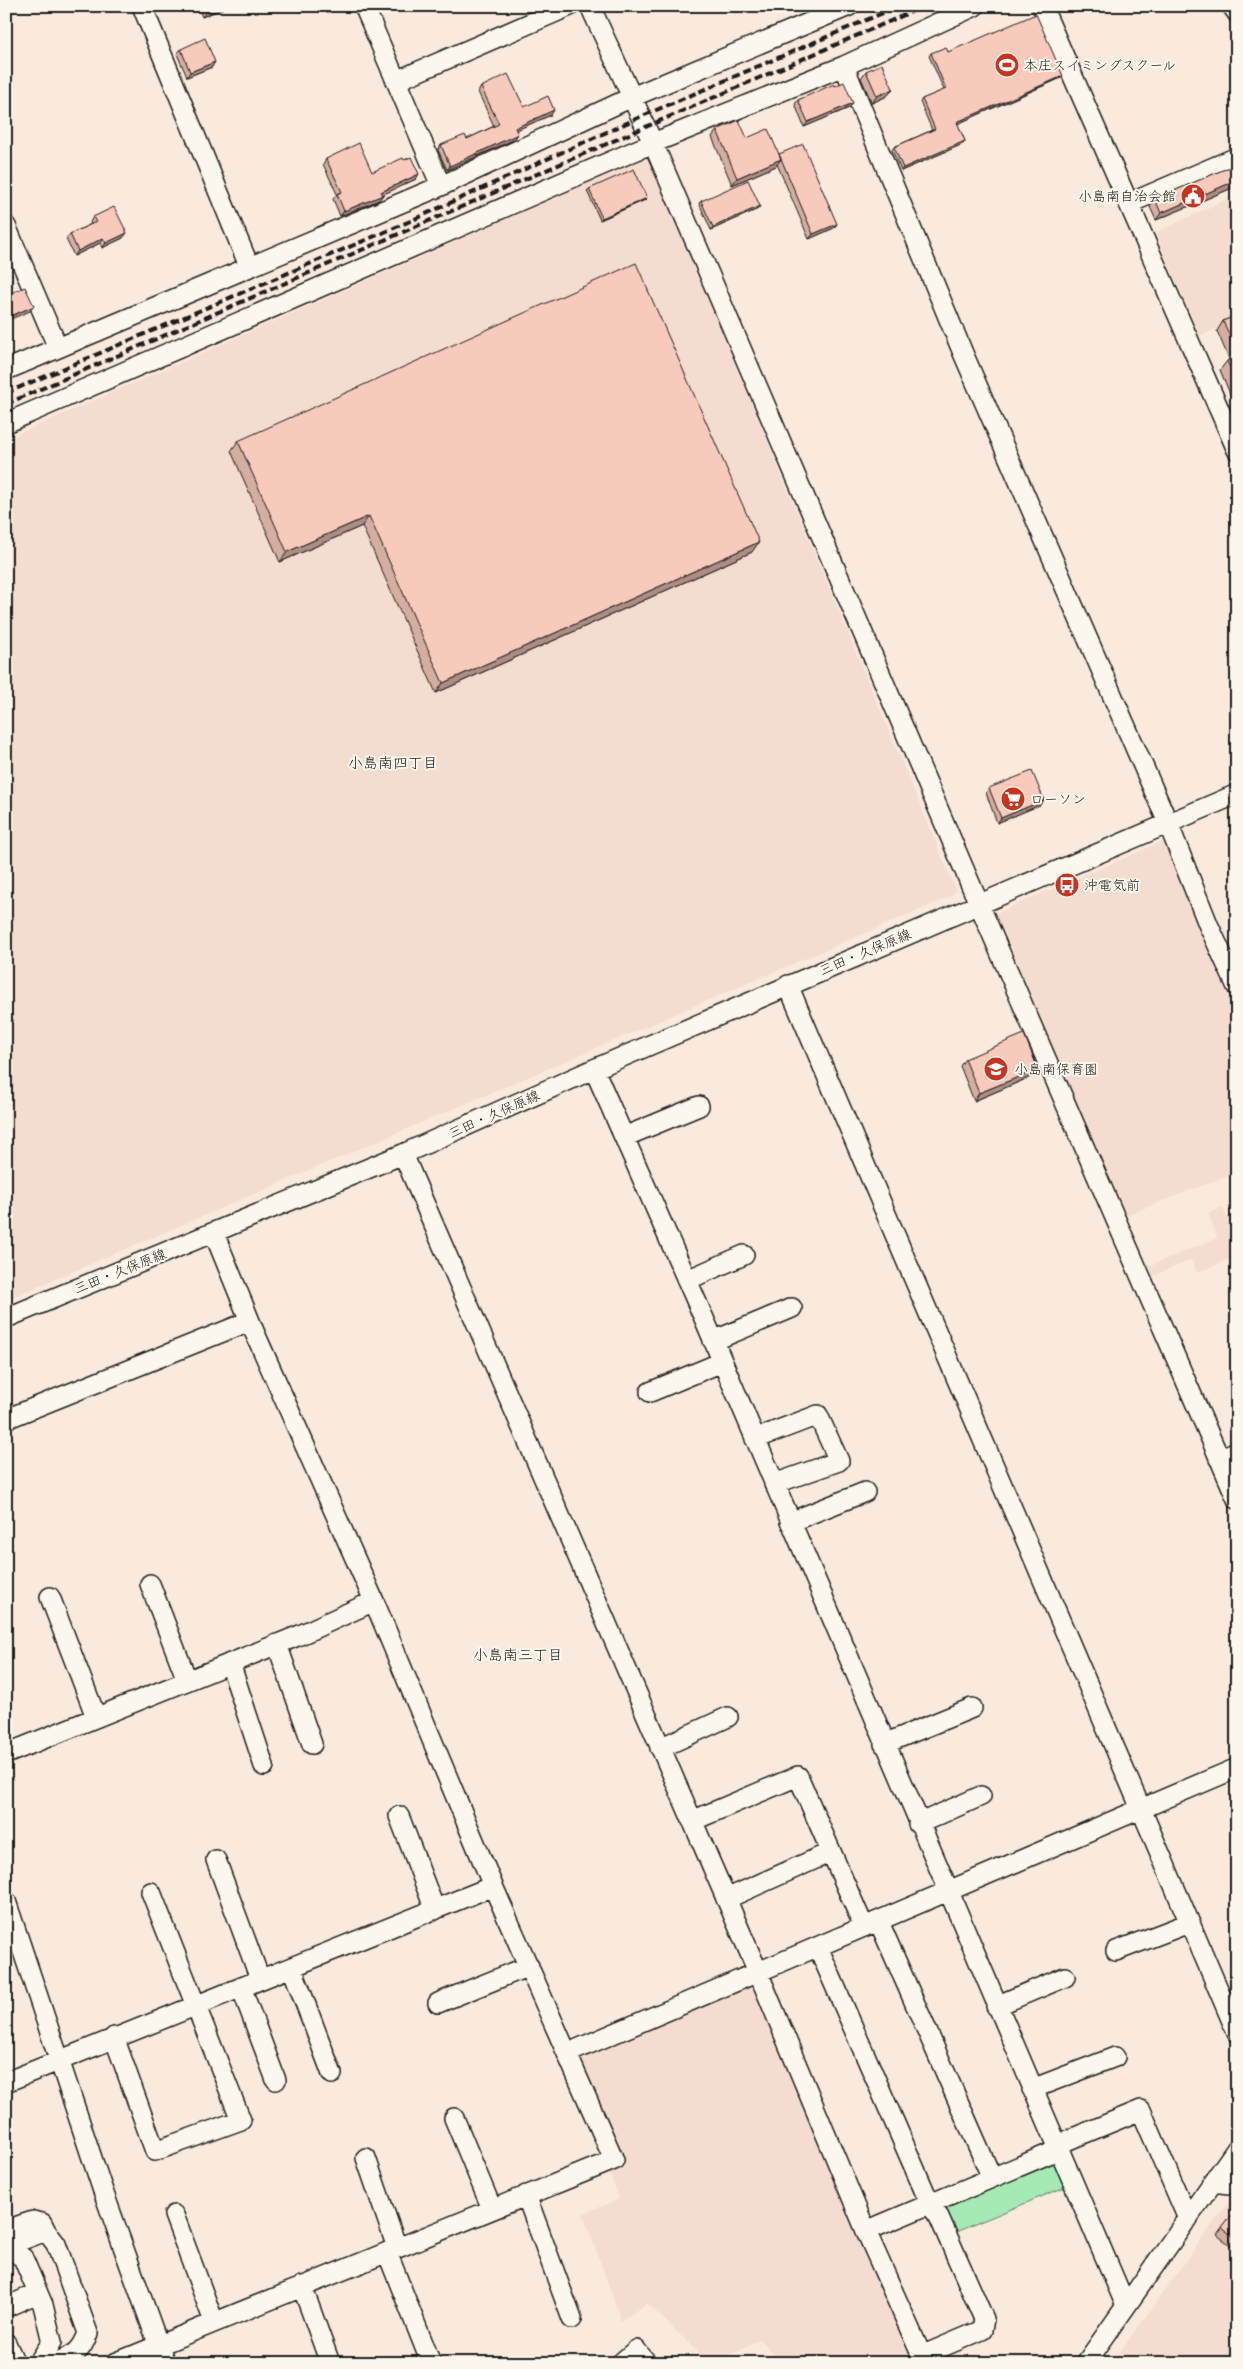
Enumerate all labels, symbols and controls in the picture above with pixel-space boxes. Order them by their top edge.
sports icon: 本庄スイミングスクール [994,52,1020,78]
place label: 本庄スイミングスクール [1024,56,1176,74]
public building icon: 小島南自治会館 [1180,183,1206,209]
place label: 小島南自治会館 [1078,187,1176,205]
district label: 小島南四丁目 [348,753,438,773]
supermarket icon: ローソン [1000,786,1026,812]
place label: ローソン [1030,790,1086,808]
bus stop icon: 沖電気前 [1054,872,1080,898]
place label: 沖電気前 [1084,876,1140,894]
street label: 三田・久保原線 [816,925,914,979]
school or university icon: 小島南保育園 [983,1056,1009,1082]
place label: 小島南保育園 [1014,1060,1098,1078]
street label: 三田・久保原線 [446,1086,542,1142]
street label: 三田・久保原線 [71,1244,169,1298]
district label: 小島南三丁目 [473,1645,563,1665]

